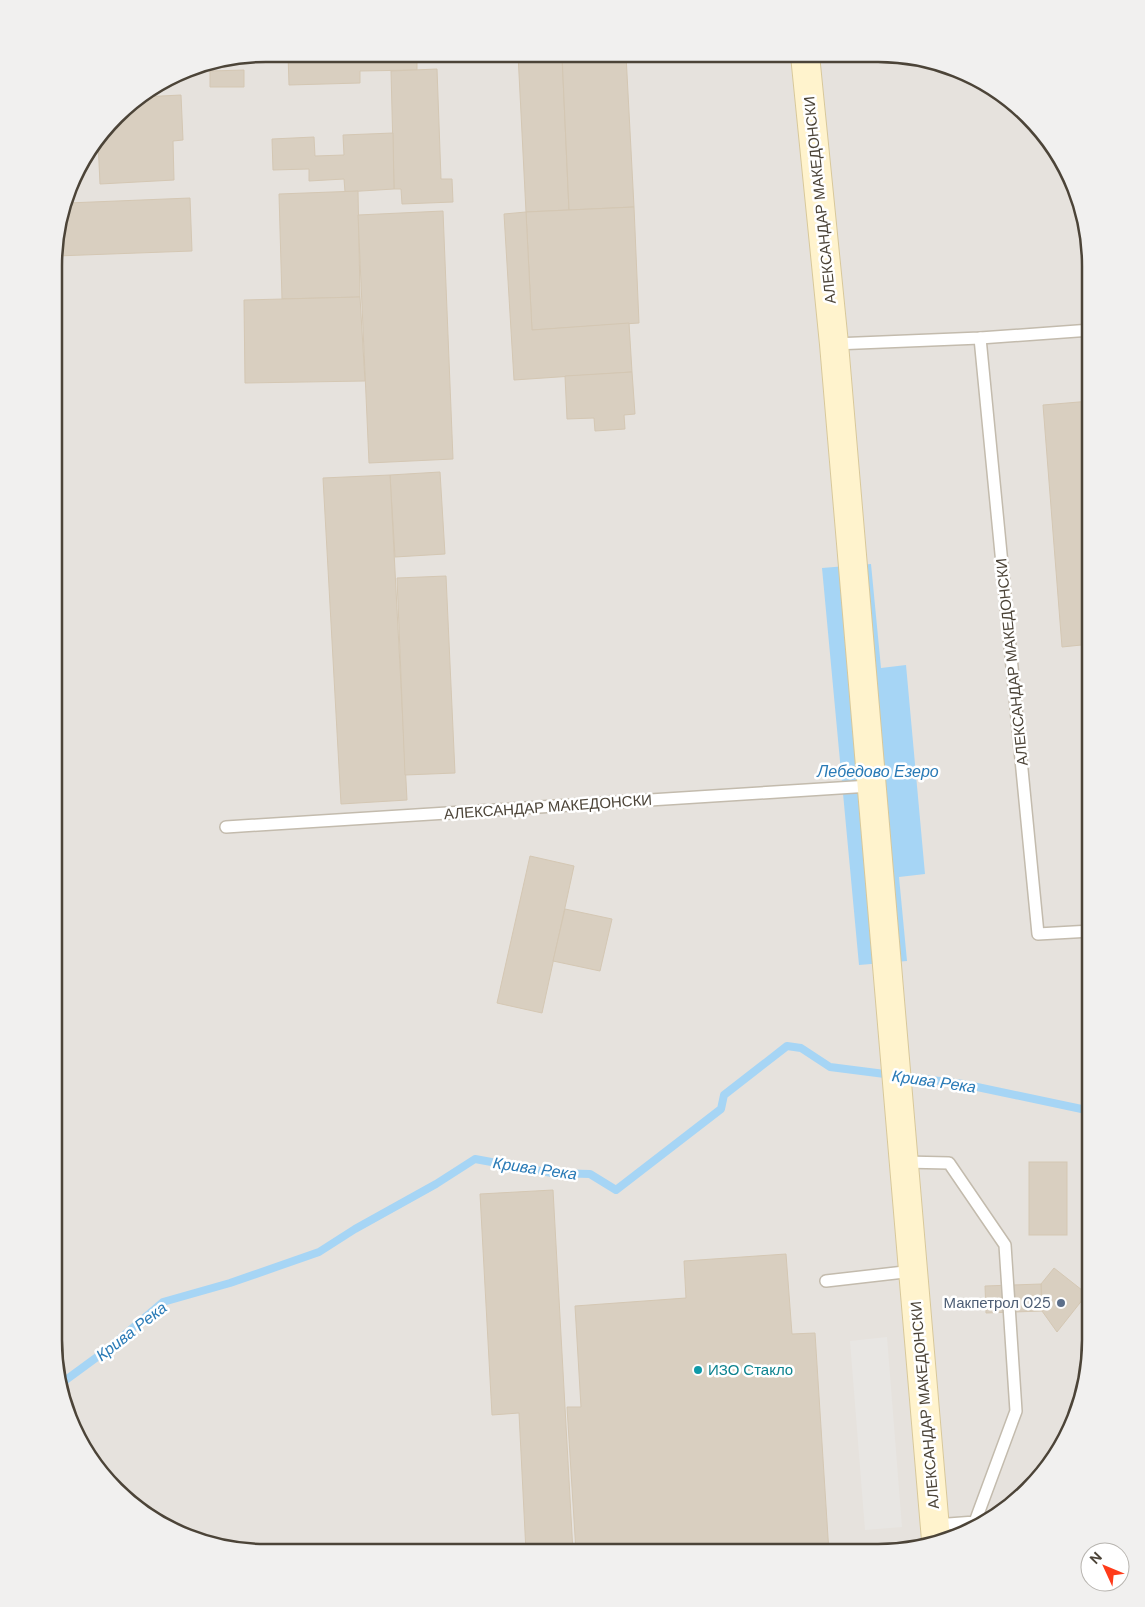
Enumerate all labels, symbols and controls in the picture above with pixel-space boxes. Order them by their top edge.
street label: АЛЕКСАНДАР МАКЕДОНСКИ [799,95,841,305]
street label: АЛЕКСАНДАР МАКЕДОНСКИ [991,557,1033,767]
water label: Лебедово Езеро [816,761,939,782]
street label: АЛЕКСАНДАР МАКЕДОНСКИ [443,790,653,824]
water label: Крива Река [891,1065,977,1098]
water label: Крива Река [492,1152,578,1185]
place label: Макпетрол 025 [944,1293,1051,1313]
water label: Крива Река [92,1297,171,1366]
marker: Макпетрол 025 [1055,1297,1067,1309]
street label: АЛЕКСАНДАР МАКЕДОНСКИ [906,1300,944,1510]
place label: ИЗО Стакло [708,1360,793,1380]
marker: ИЗО Стакло [692,1364,704,1376]
north arrow [1080,1542,1130,1592]
text: N [1086,1548,1106,1568]

